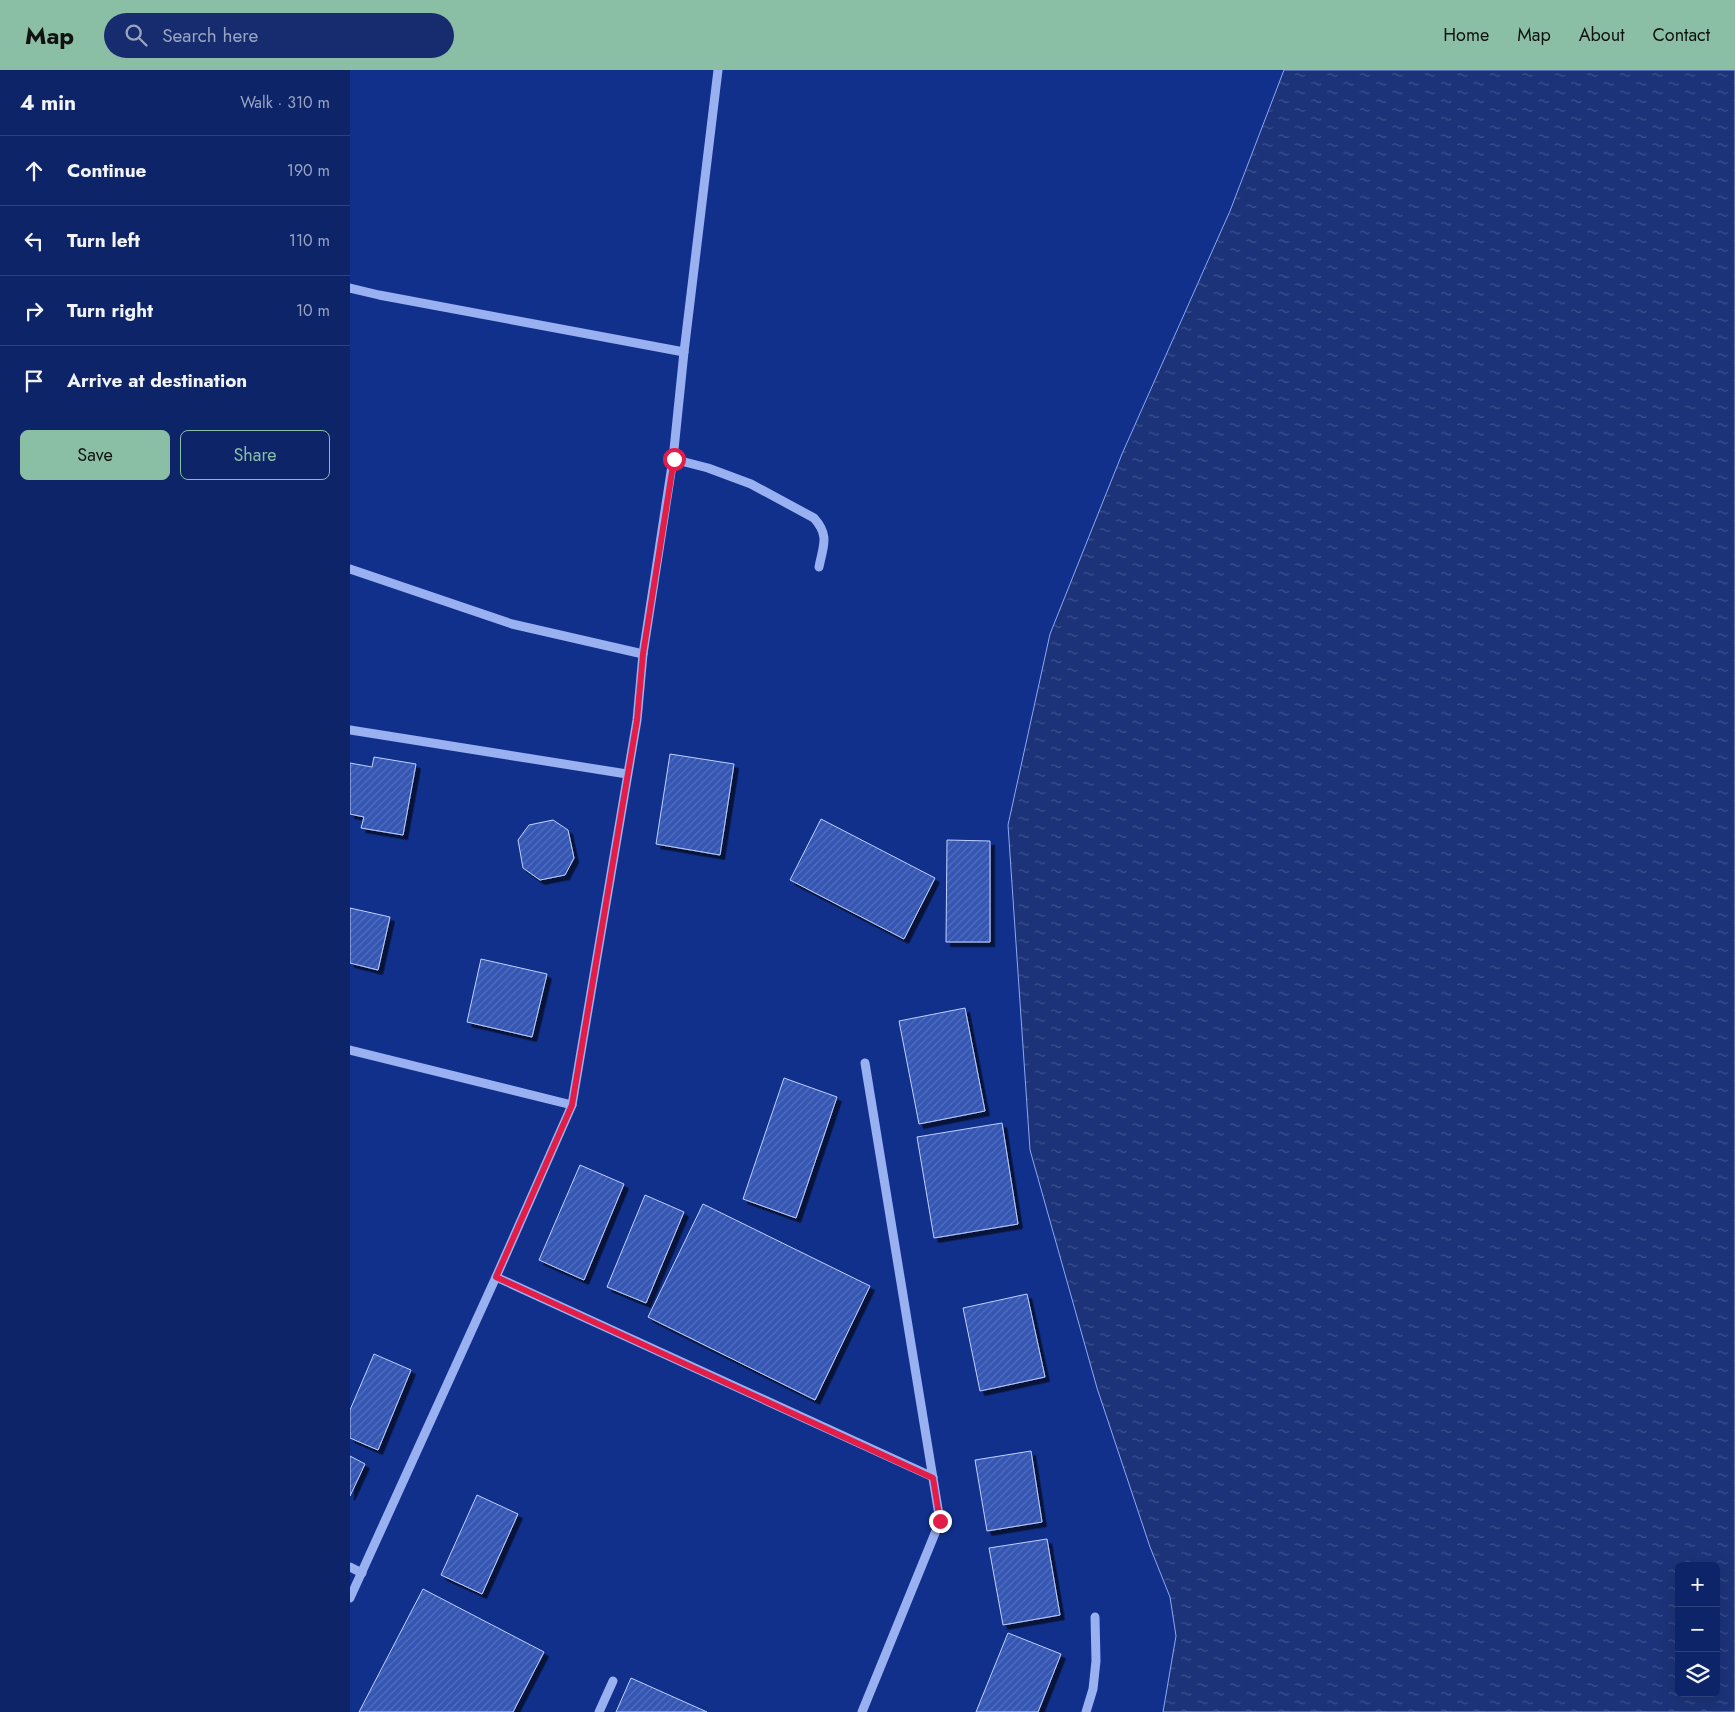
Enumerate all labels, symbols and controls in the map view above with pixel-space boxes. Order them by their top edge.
search box [104,13,454,58]
text: Map [25,18,74,53]
icon: search [122,21,150,49]
text: Search here [162,22,258,49]
text: Home [1443,22,1489,48]
text: Map [1517,22,1551,48]
text: About [1579,22,1624,48]
text: Contact [1652,22,1710,48]
text: 4 min [20,88,76,118]
text: Walk · 310 m [240,91,330,114]
icon: ahead [20,157,48,185]
text: Continue [67,157,146,184]
text: 190 m [287,159,330,182]
icon: left [20,227,48,255]
text: Turn left [67,227,140,254]
text: 110 m [289,229,330,252]
icon: right [20,297,48,325]
text: Turn right [67,297,153,324]
text: 10 m [296,299,330,322]
icon: arrive [20,367,48,395]
text: Arrive at destination [67,367,247,394]
button: Save [20,430,170,480]
button: Share [180,430,330,480]
route start [663,448,686,471]
route end [929,1510,952,1533]
map controls [1675,1562,1720,1697]
button: + [1675,1562,1720,1607]
button: − [1675,1607,1720,1652]
button: layers [1675,1652,1720,1697]

